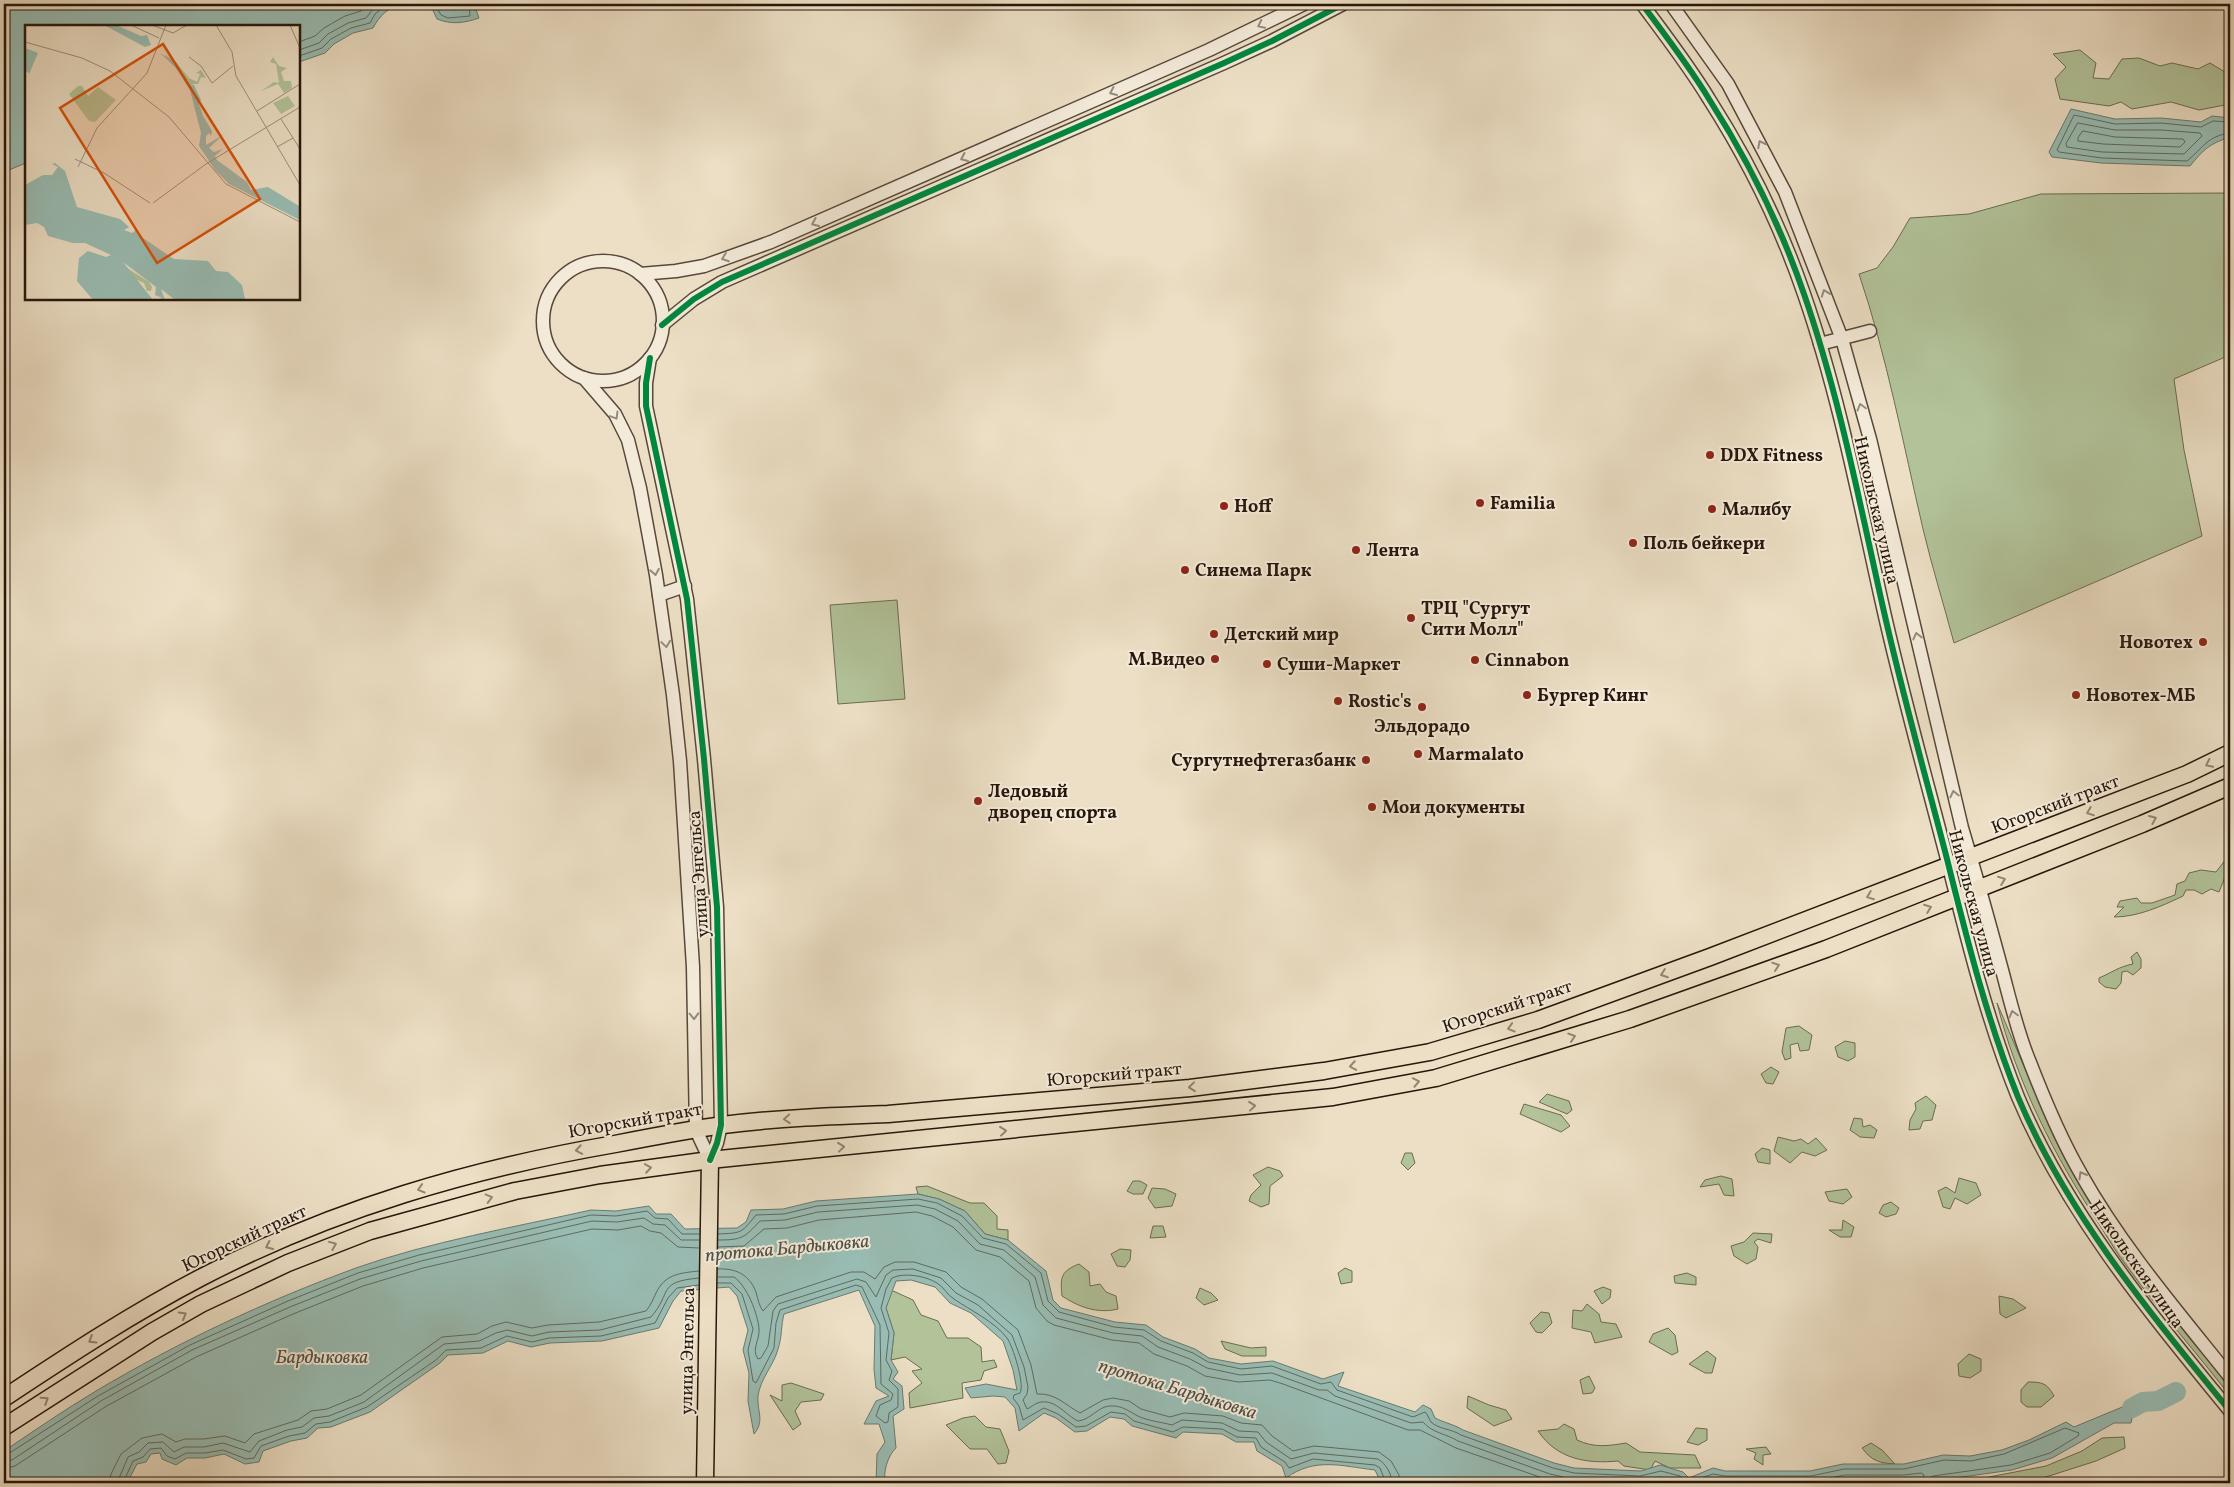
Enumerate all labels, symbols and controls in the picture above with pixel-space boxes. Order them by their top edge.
one-way arrow [1257,19,1266,29]
inset map [25,25,300,300]
one-way arrow [1109,86,1118,97]
one-way arrow [1757,140,1767,149]
one-way arrow [960,152,969,163]
one-way arrow [811,217,820,228]
one-way arrow [721,252,730,262]
one-way arrow [1821,289,1831,298]
one-way arrow [1856,403,1867,411]
one-way arrow [608,410,618,419]
street label: Никольская улица [1846,434,1905,587]
place label: DDX Fitness [1720,444,1823,469]
marker: DDX Fitness [1704,449,1716,461]
place label: Familia [1490,492,1556,517]
place label: Hoff [1234,495,1273,520]
marker: Familia [1474,497,1486,509]
place label: Малибу [1722,498,1791,523]
marker: Hoff [1218,500,1230,512]
marker: Малибу [1706,503,1718,515]
place label: Поль бейкери [1643,532,1765,557]
marker: Поль бейкери [1627,537,1639,549]
place label: Лента [1366,539,1419,564]
marker: Лента [1350,544,1362,556]
place label: Синема Парк [1195,559,1312,584]
marker: Синема Парк [1179,564,1191,576]
one-way arrow [650,568,660,576]
place label: ТРЦ "Сургут Сити Молл" [1421,597,1530,643]
marker: ТРЦ "Сургут Сити Молл" [1405,612,1417,624]
place label: Детский мир [1224,623,1339,648]
marker: Детский мир [1208,628,1220,640]
one-way arrow [1912,631,1923,640]
place label: Новотех [2119,631,2193,656]
marker: Новотех [2197,636,2209,648]
one-way arrow [660,640,671,648]
place label: М.Видео [1128,648,1205,673]
place label: Cinnabon [1485,649,1569,674]
marker: М.Видео [1209,653,1221,665]
place label: Суши-Маркет [1277,653,1401,678]
marker: Cinnabon [1469,654,1481,666]
marker: Суши-Маркет [1261,658,1273,670]
place label: Бургер Кинг [1537,684,1648,709]
place label: Новотех-МБ [2086,684,2196,709]
marker: Бургер Кинг [1521,689,1533,701]
marker: Новотех-МБ [2070,689,2082,701]
place label: Rostic's [1348,690,1411,715]
marker: Rostic's [1332,695,1344,707]
marker: Эльдорадо [1416,701,1428,713]
place label: Эльдорадо [1374,715,1470,740]
place label: Marmalato [1428,743,1524,768]
marker: Marmalato [1412,748,1424,760]
place label: Сургутнефтегазбанк [1171,749,1356,774]
marker: Сургутнефтегазбанк [1360,754,1372,766]
one-way arrow [2205,758,2214,768]
street label: Югорский тракт [1988,769,2123,841]
place label: Ледовый дворец спорта [988,780,1117,826]
one-way arrow [1949,789,1960,798]
marker: Ледовый дворец спорта [972,795,984,807]
place label: Мои документы [1382,796,1525,821]
marker: Мои документы [1366,801,1378,813]
one-way arrow [2086,806,2095,816]
street label: улица Энгельса [683,809,716,938]
one-way arrow [2148,815,2157,826]
street label: Никольская улица [1941,827,2004,980]
one-way arrow [1997,876,2006,886]
one-way arrow [1866,890,1875,900]
one-way arrow [1923,904,1931,914]
one-way arrow [1771,962,1779,972]
one-way arrow [1660,968,1669,978]
street label: Югорский тракт [1439,975,1576,1040]
one-way arrow [2009,1010,2019,1018]
one-way arrow [689,1012,699,1020]
one-way arrow [1507,1022,1515,1032]
one-way arrow [1567,1033,1576,1043]
street label: Югорский тракт [1046,1057,1183,1094]
one-way arrow [1349,1060,1357,1070]
one-way arrow [1411,1077,1420,1087]
one-way arrow [1188,1081,1196,1092]
street label: Югорский тракт [566,1097,704,1146]
one-way arrow [1248,1101,1256,1112]
one-way arrow [783,1114,791,1125]
one-way arrow [999,1126,1007,1137]
one-way arrow [837,1142,845,1153]
one-way arrow [574,1145,583,1155]
one-way arrow [644,1163,652,1174]
one-way arrow [2078,1171,2088,1180]
one-way arrow [417,1183,426,1193]
one-way arrow [484,1193,493,1204]
street label: Никольская улица [2082,1196,2189,1334]
street label: Югорский тракт [178,1199,311,1279]
water label: протока Бардыковка [704,1229,870,1269]
one-way arrow [265,1240,274,1251]
one-way arrow [328,1241,337,1251]
street label: улица Энгельса [675,1287,702,1415]
one-way arrow [177,1311,186,1321]
one-way arrow [88,1334,97,1344]
water label: Бардыковка [276,1345,368,1371]
water label: протока Бардыковка [1095,1353,1260,1426]
one-way arrow [39,1397,48,1406]

